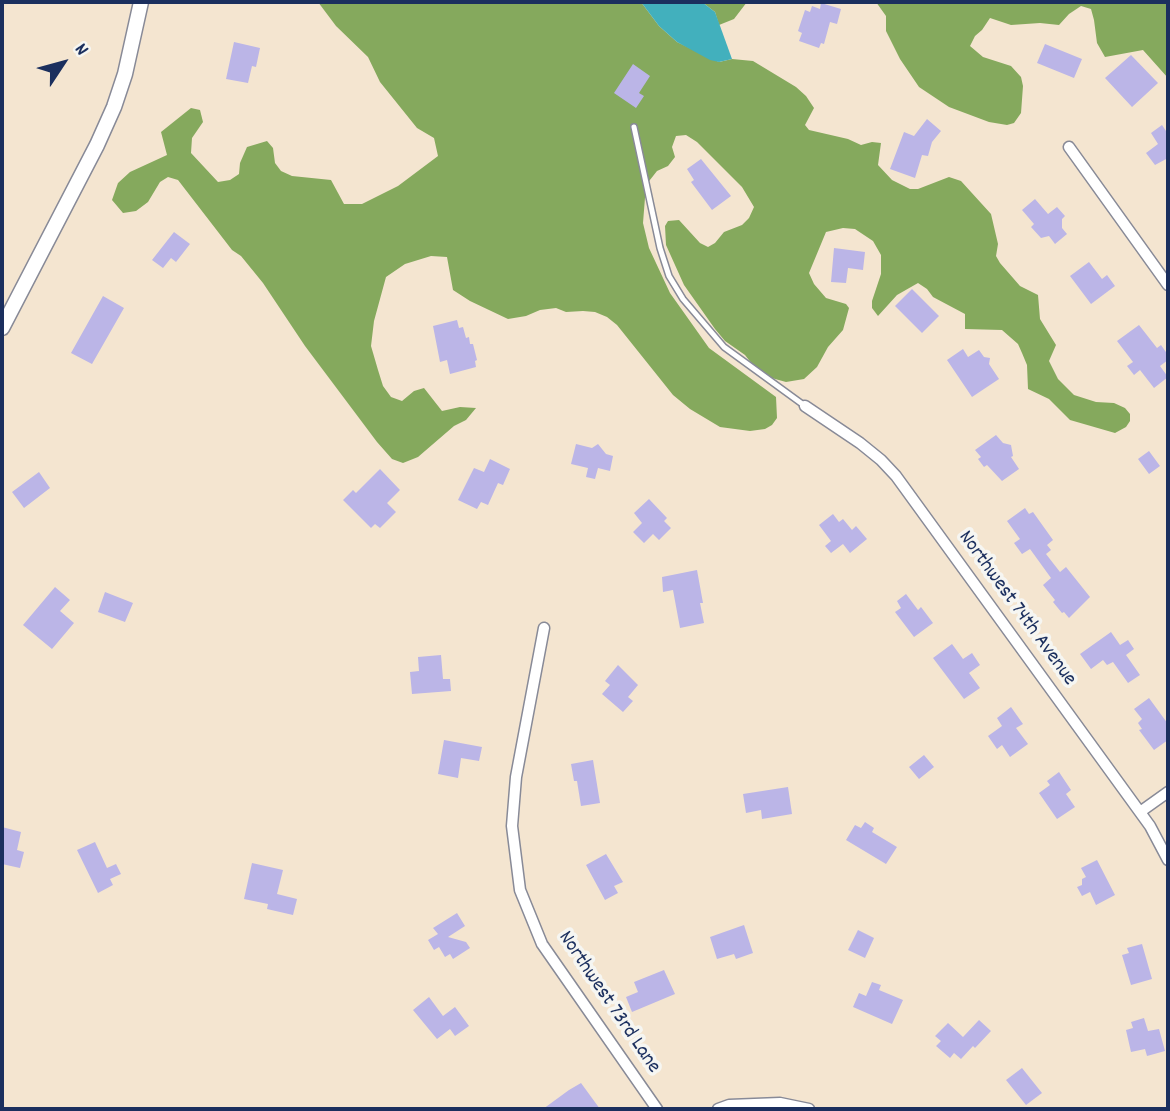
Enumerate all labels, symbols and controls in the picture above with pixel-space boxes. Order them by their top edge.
north arrow [28,28,98,98]
text: N [67,39,94,62]
street label: Northwest 74th Avenue [951,527,1081,691]
street label: Northwest 73rd Lane [551,927,665,1079]

